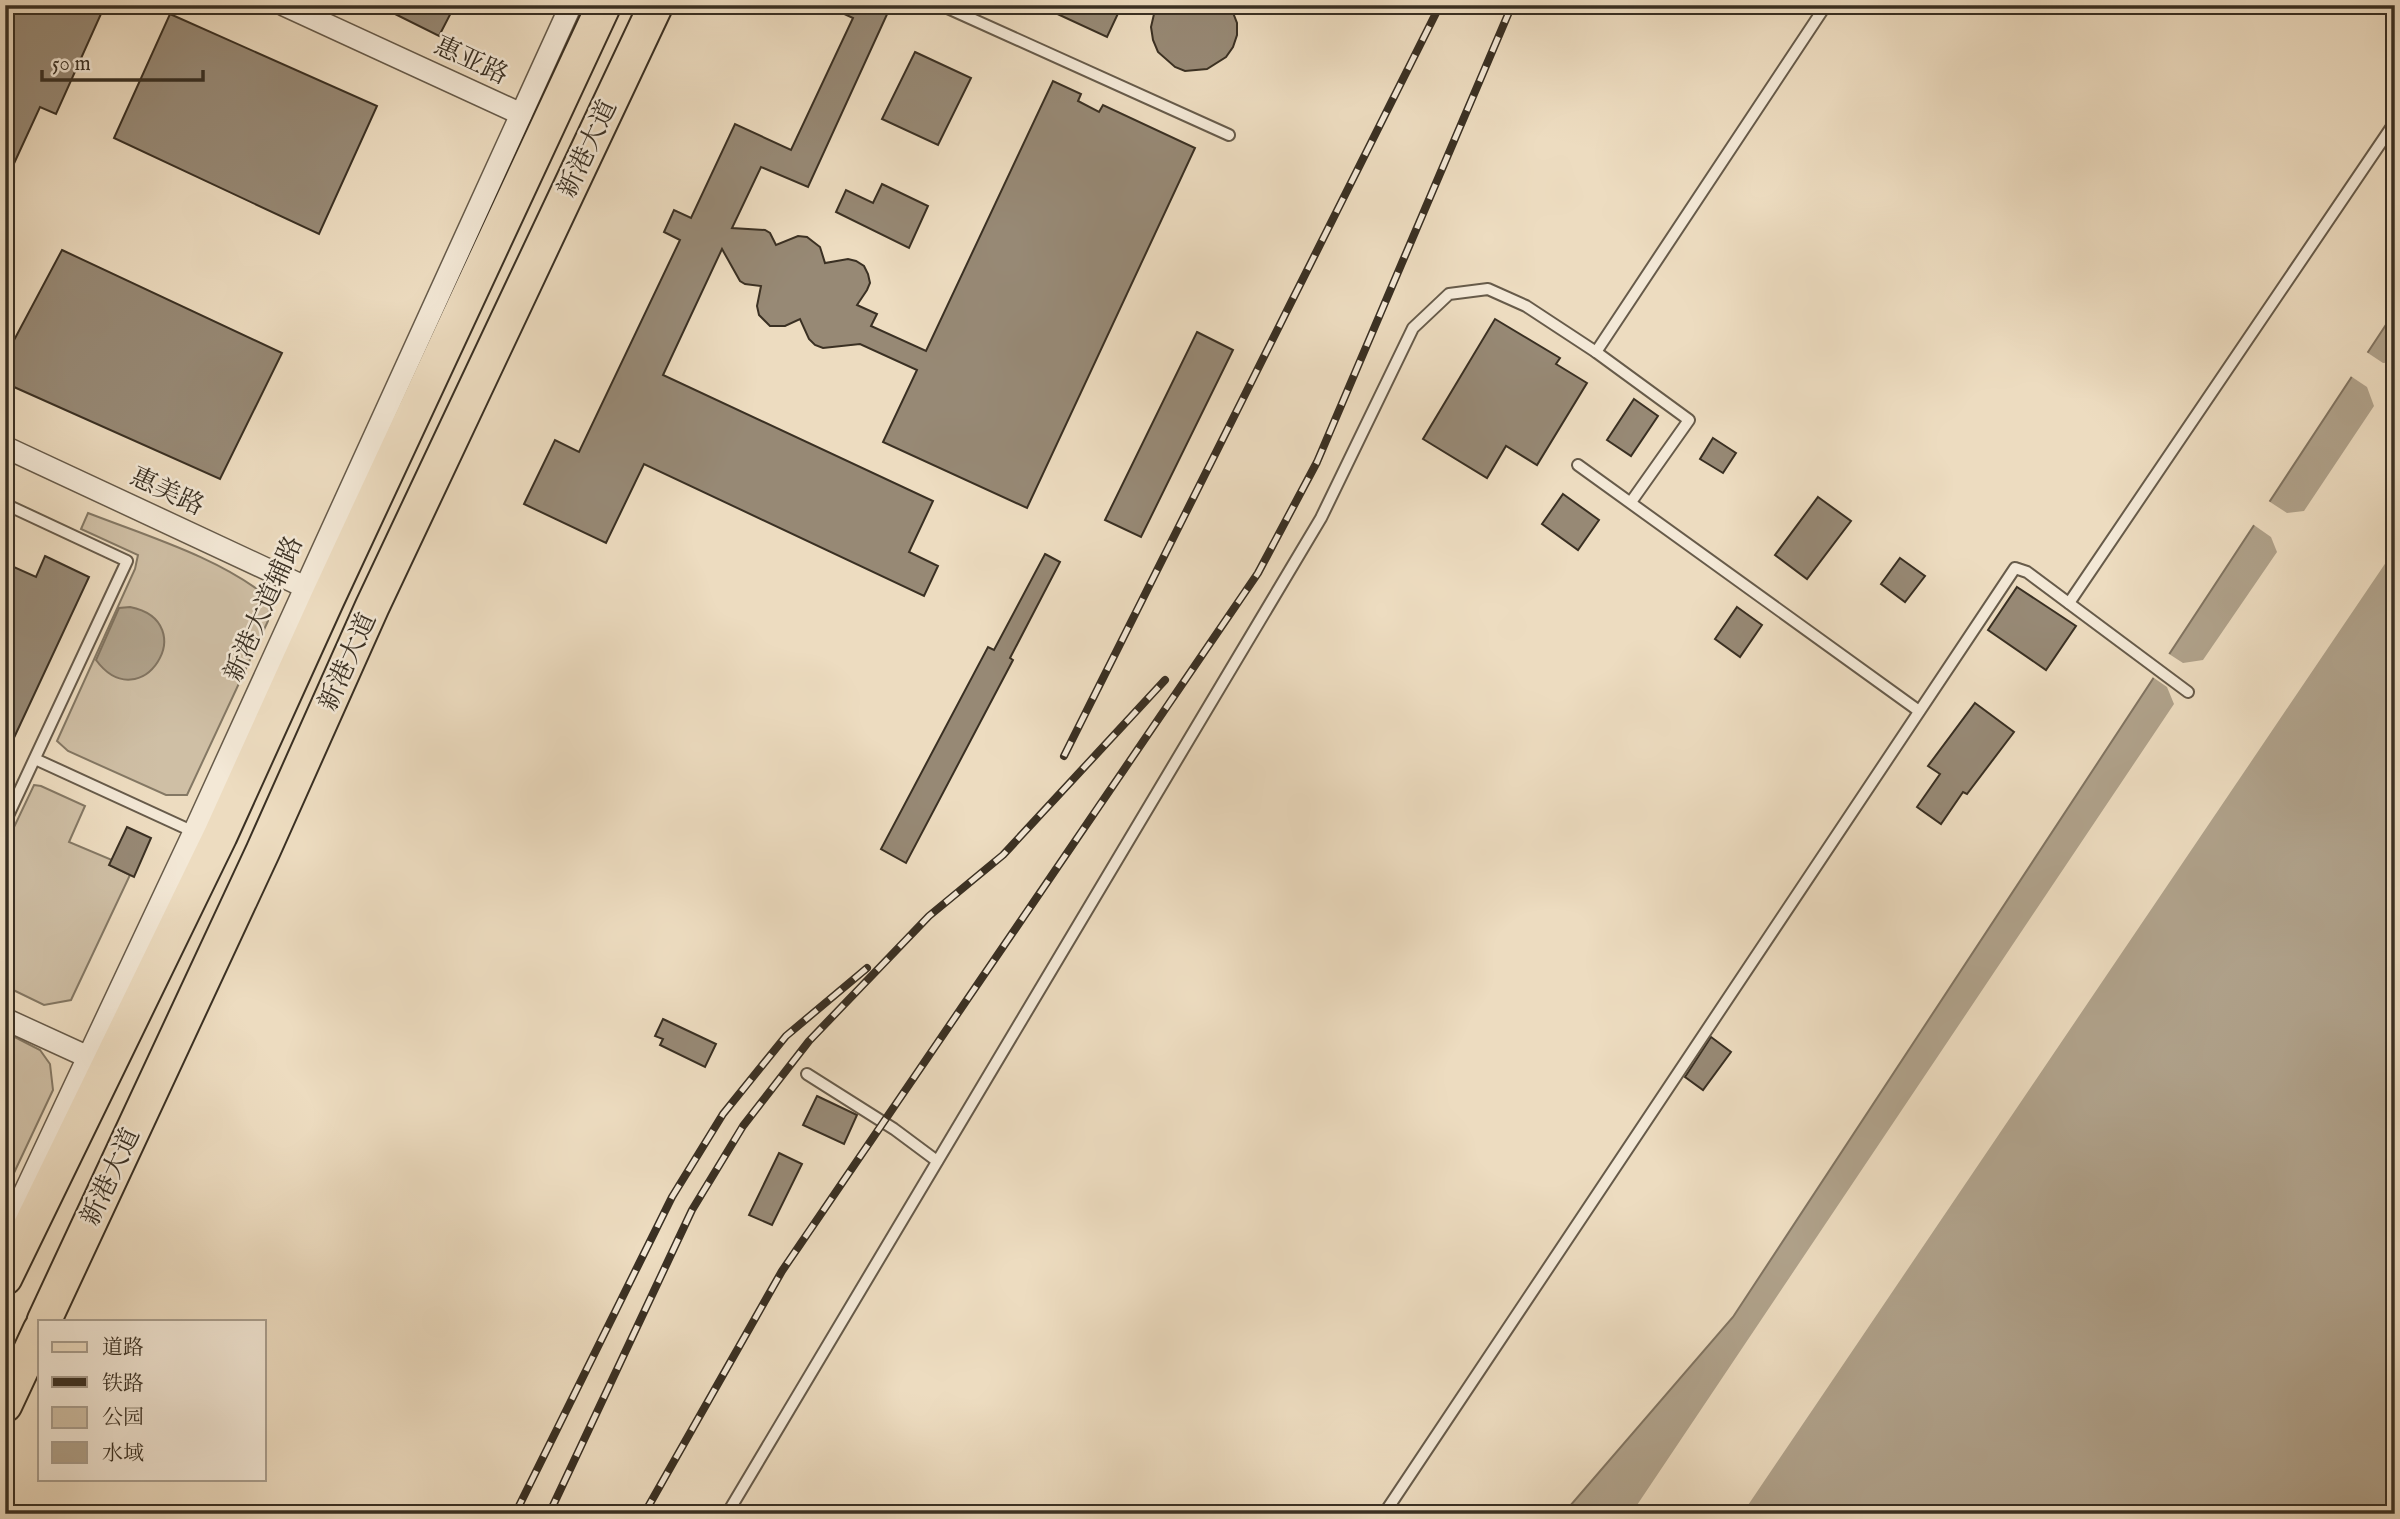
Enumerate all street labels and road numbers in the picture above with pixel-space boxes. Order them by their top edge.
street label: 惠亚路 [429,30,513,92]
street label: 新港大道 [551,95,625,203]
street label: 惠美路 [125,461,209,523]
street label: 新港大道辅路 [217,531,311,687]
street label: 新港大道 [312,608,384,716]
street label: 新港大道 [74,1123,148,1231]

